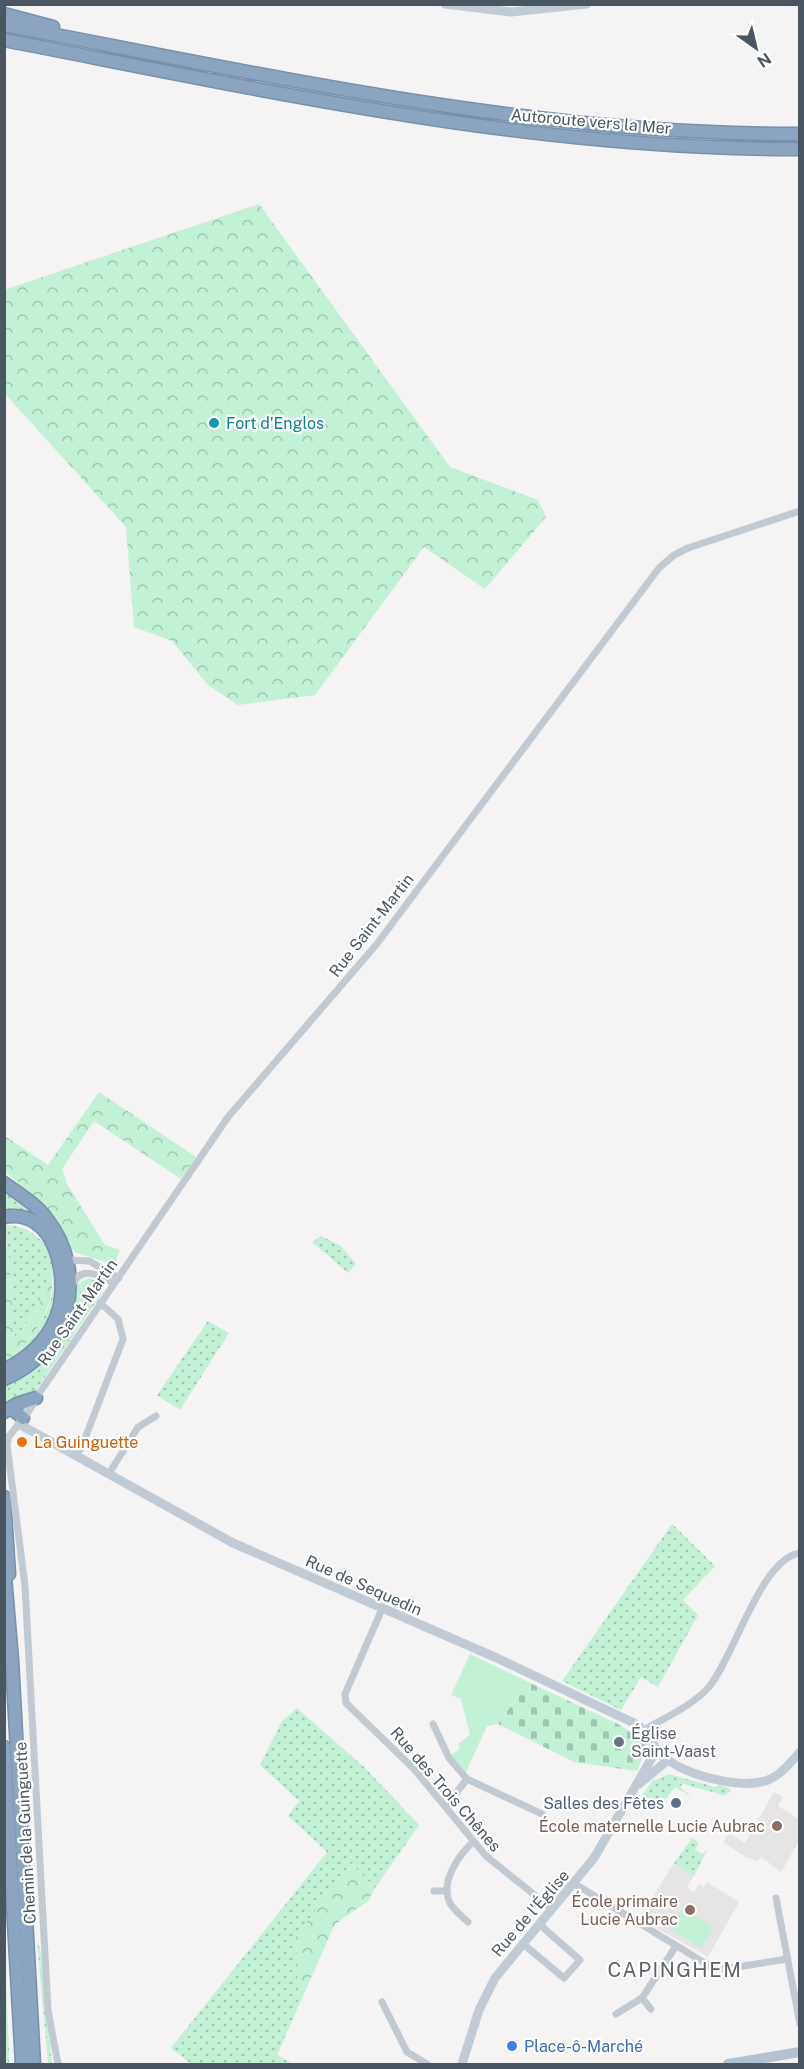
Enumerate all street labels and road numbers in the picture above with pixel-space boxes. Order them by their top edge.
street label: Autoroute vers la Mer [510,105,672,138]
street label: Rue Saint-Martin [325,870,418,981]
street label: Rue Saint-Martin [34,1255,121,1369]
street label: Rue de Sequedin [303,1551,425,1620]
street label: Rue des Trois Chênes [386,1723,505,1855]
street label: Chemin de la Guinguette [11,1741,40,1925]
street label: Rue de l'Église [487,1865,573,1961]

